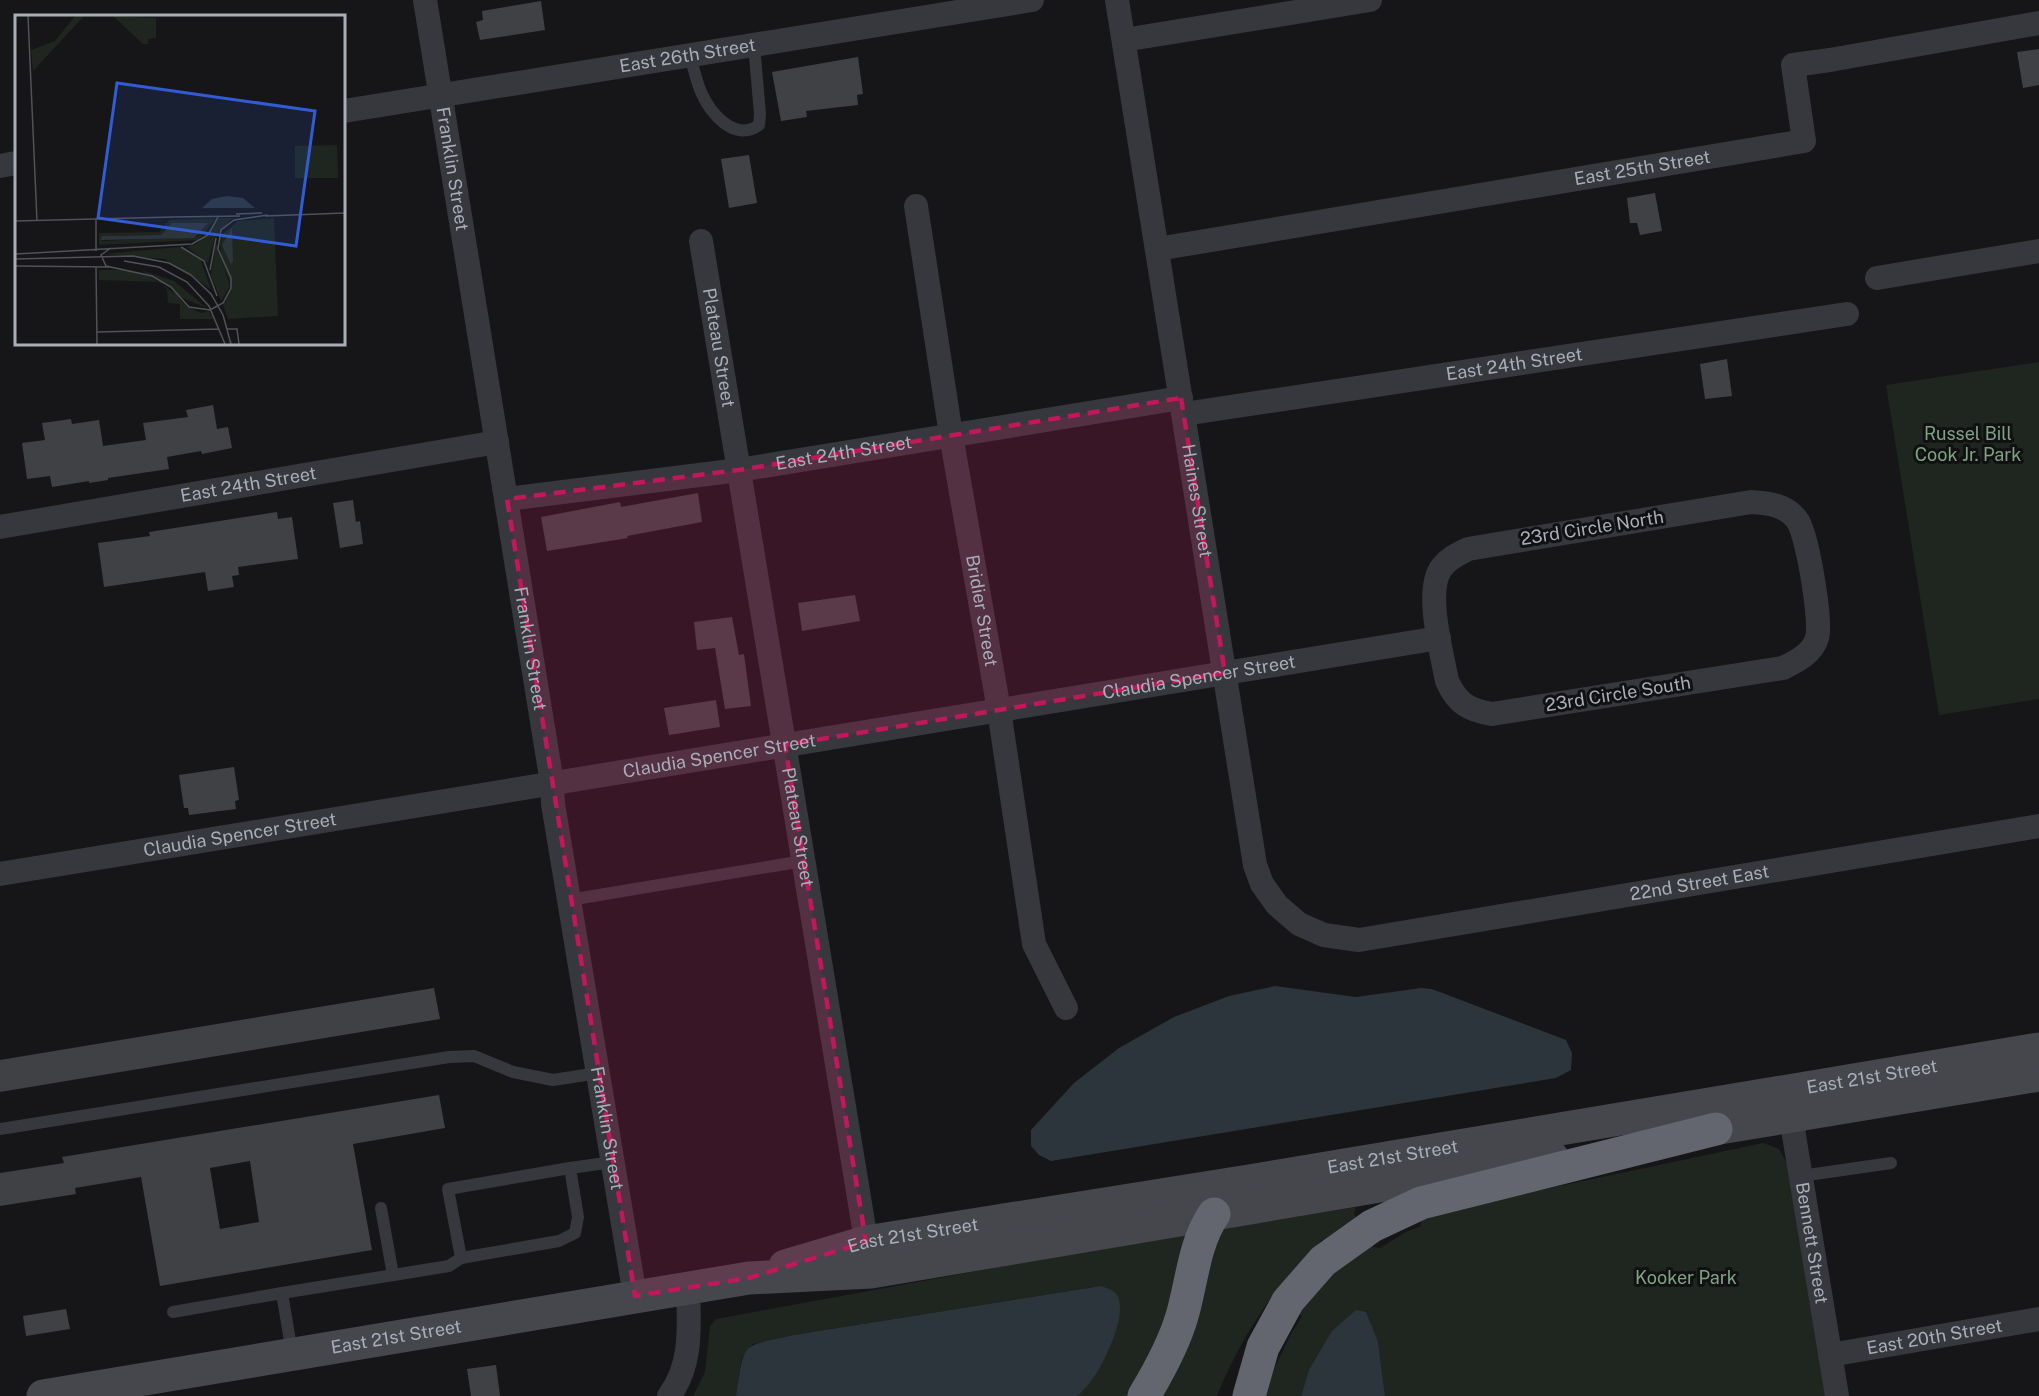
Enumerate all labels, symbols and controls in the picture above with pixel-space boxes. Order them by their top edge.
inset map [15,15,345,345]
street label: East 26th Street [618,34,757,76]
street label: Franklin Street [432,105,473,232]
street label: East 25th Street [1572,146,1712,189]
street label: Plateau Street [699,286,739,409]
street label: East 24th Street [1445,343,1584,384]
park label: Russel Bill Cook Jr. Park [1915,423,2021,465]
street label: East 24th Street [774,431,913,474]
street label: Haines Street [1178,442,1217,559]
street label: East 24th Street [179,462,318,506]
street label: 23rd Circle North [1519,506,1665,549]
street label: Bridier Street [962,553,1002,668]
street label: Franklin Street [510,585,551,712]
street label: Claudia Spencer Street [1101,651,1297,703]
street label: 23rd Circle South [1544,672,1692,715]
street label: Claudia Spencer Street [621,729,817,782]
street label: Plateau Street [778,766,819,888]
street label: Claudia Spencer Street [142,808,338,860]
street label: 22nd Street East [1628,860,1771,904]
street label: East 21st Street [1805,1055,1939,1098]
street label: Franklin Street [587,1065,628,1192]
street label: East 21st Street [1326,1135,1460,1178]
street label: Bennett Street [1792,1181,1833,1305]
street label: East 21st Street [845,1213,980,1257]
park label: Kooker Park [1635,1267,1737,1288]
street label: East 21st Street [329,1315,463,1358]
street label: East 20th Street [1865,1315,2004,1359]

